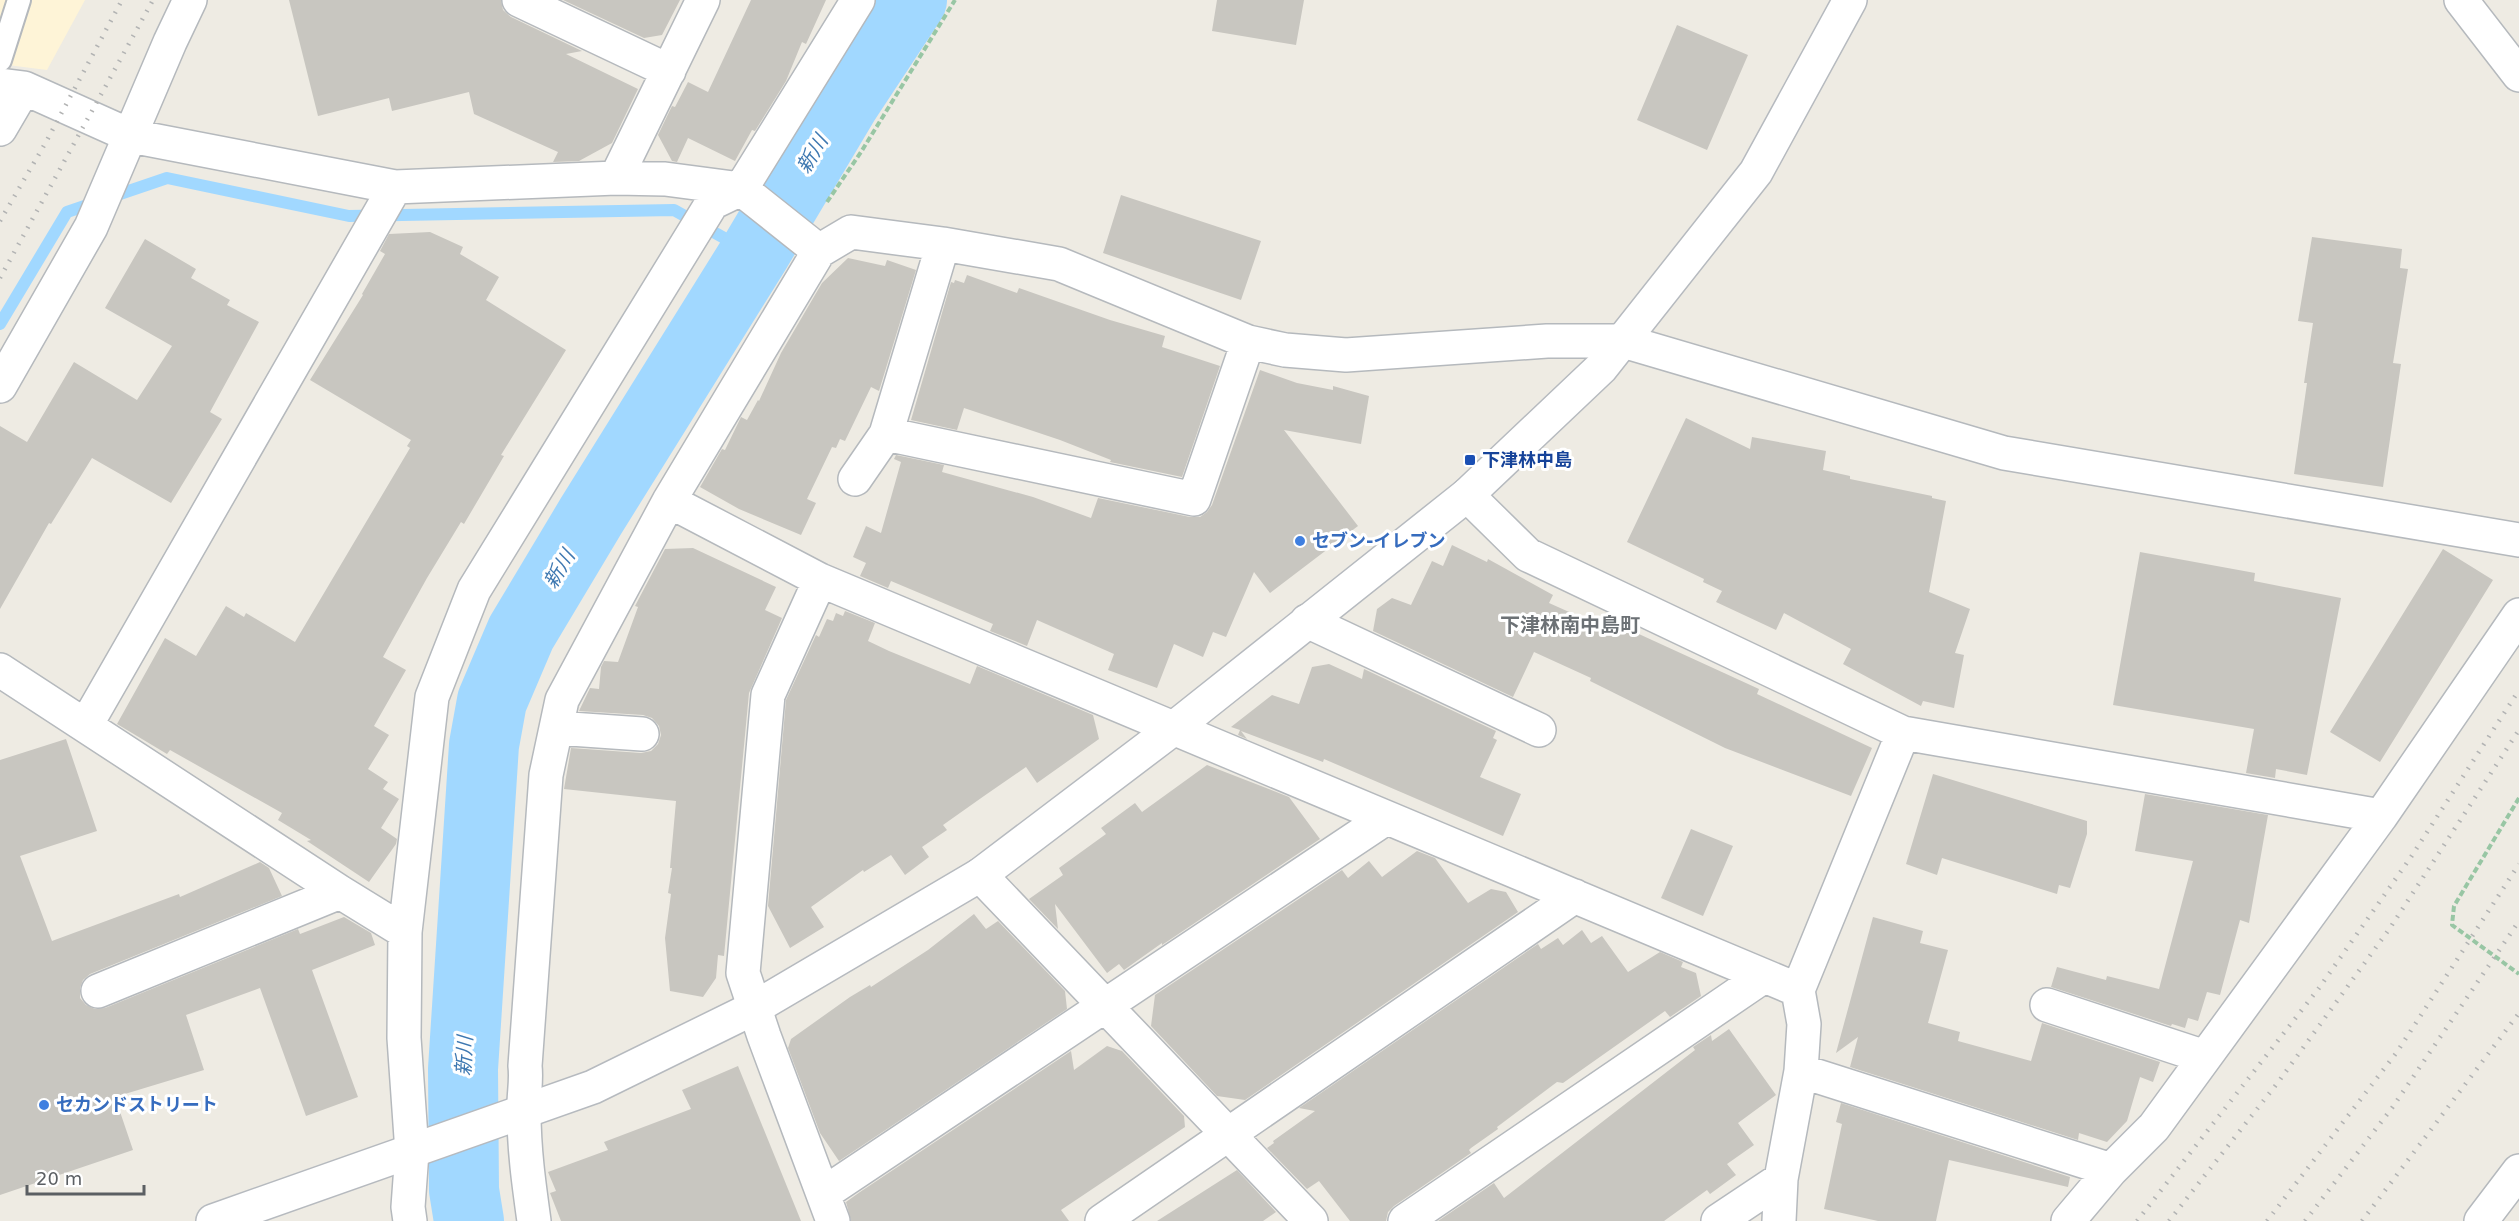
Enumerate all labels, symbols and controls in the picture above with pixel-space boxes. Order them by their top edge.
water label: 新川 [791,129,834,177]
place label: 下津林中島 [1482,449,1572,470]
marker: 下津林中島 [1463,453,1477,467]
place label: セブン-イレブン [1312,530,1445,551]
marker: セブン-イレブン [1293,534,1307,548]
water label: 新川 [538,544,581,592]
district label: 下津林南中島町 [1500,613,1640,637]
water label: 新川 [451,1033,477,1077]
place label: セカンドストリート [56,1094,218,1115]
marker: セカンドストリート [37,1098,51,1112]
scale bar [27,1158,144,1196]
text: 20 m [36,1168,82,1189]

